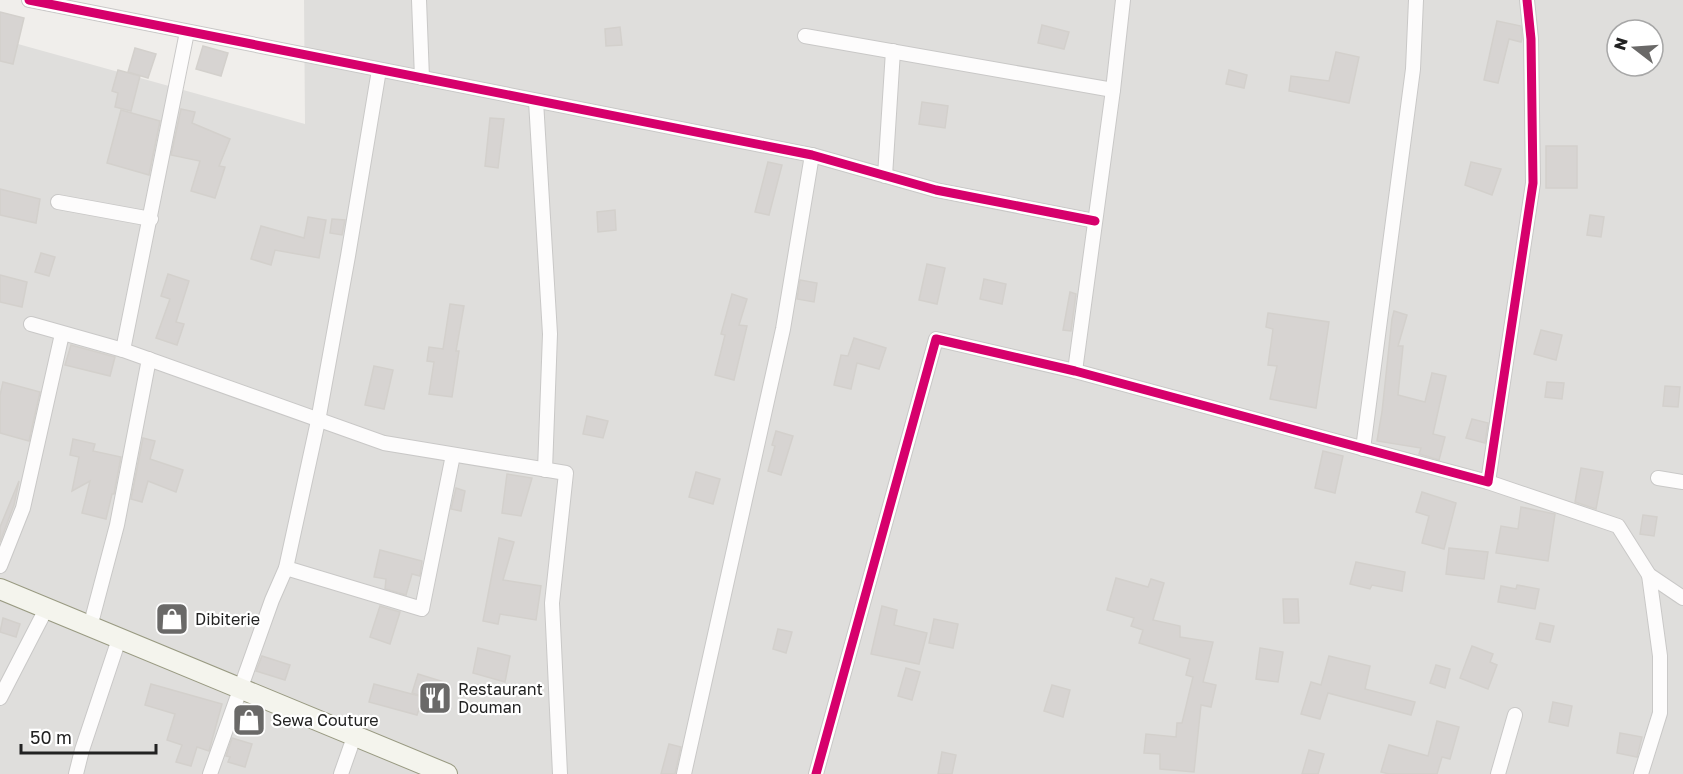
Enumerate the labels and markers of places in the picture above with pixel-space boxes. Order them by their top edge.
shop icon: Dibiterie [154,601,190,637]
place label: Dibiterie [195,609,260,629]
place label: Restaurant Douman [458,679,543,717]
restaurant icon: Restaurant Douman [417,680,453,716]
shop icon: Sewa Couture [231,702,267,738]
place label: Sewa Couture [272,710,379,730]

